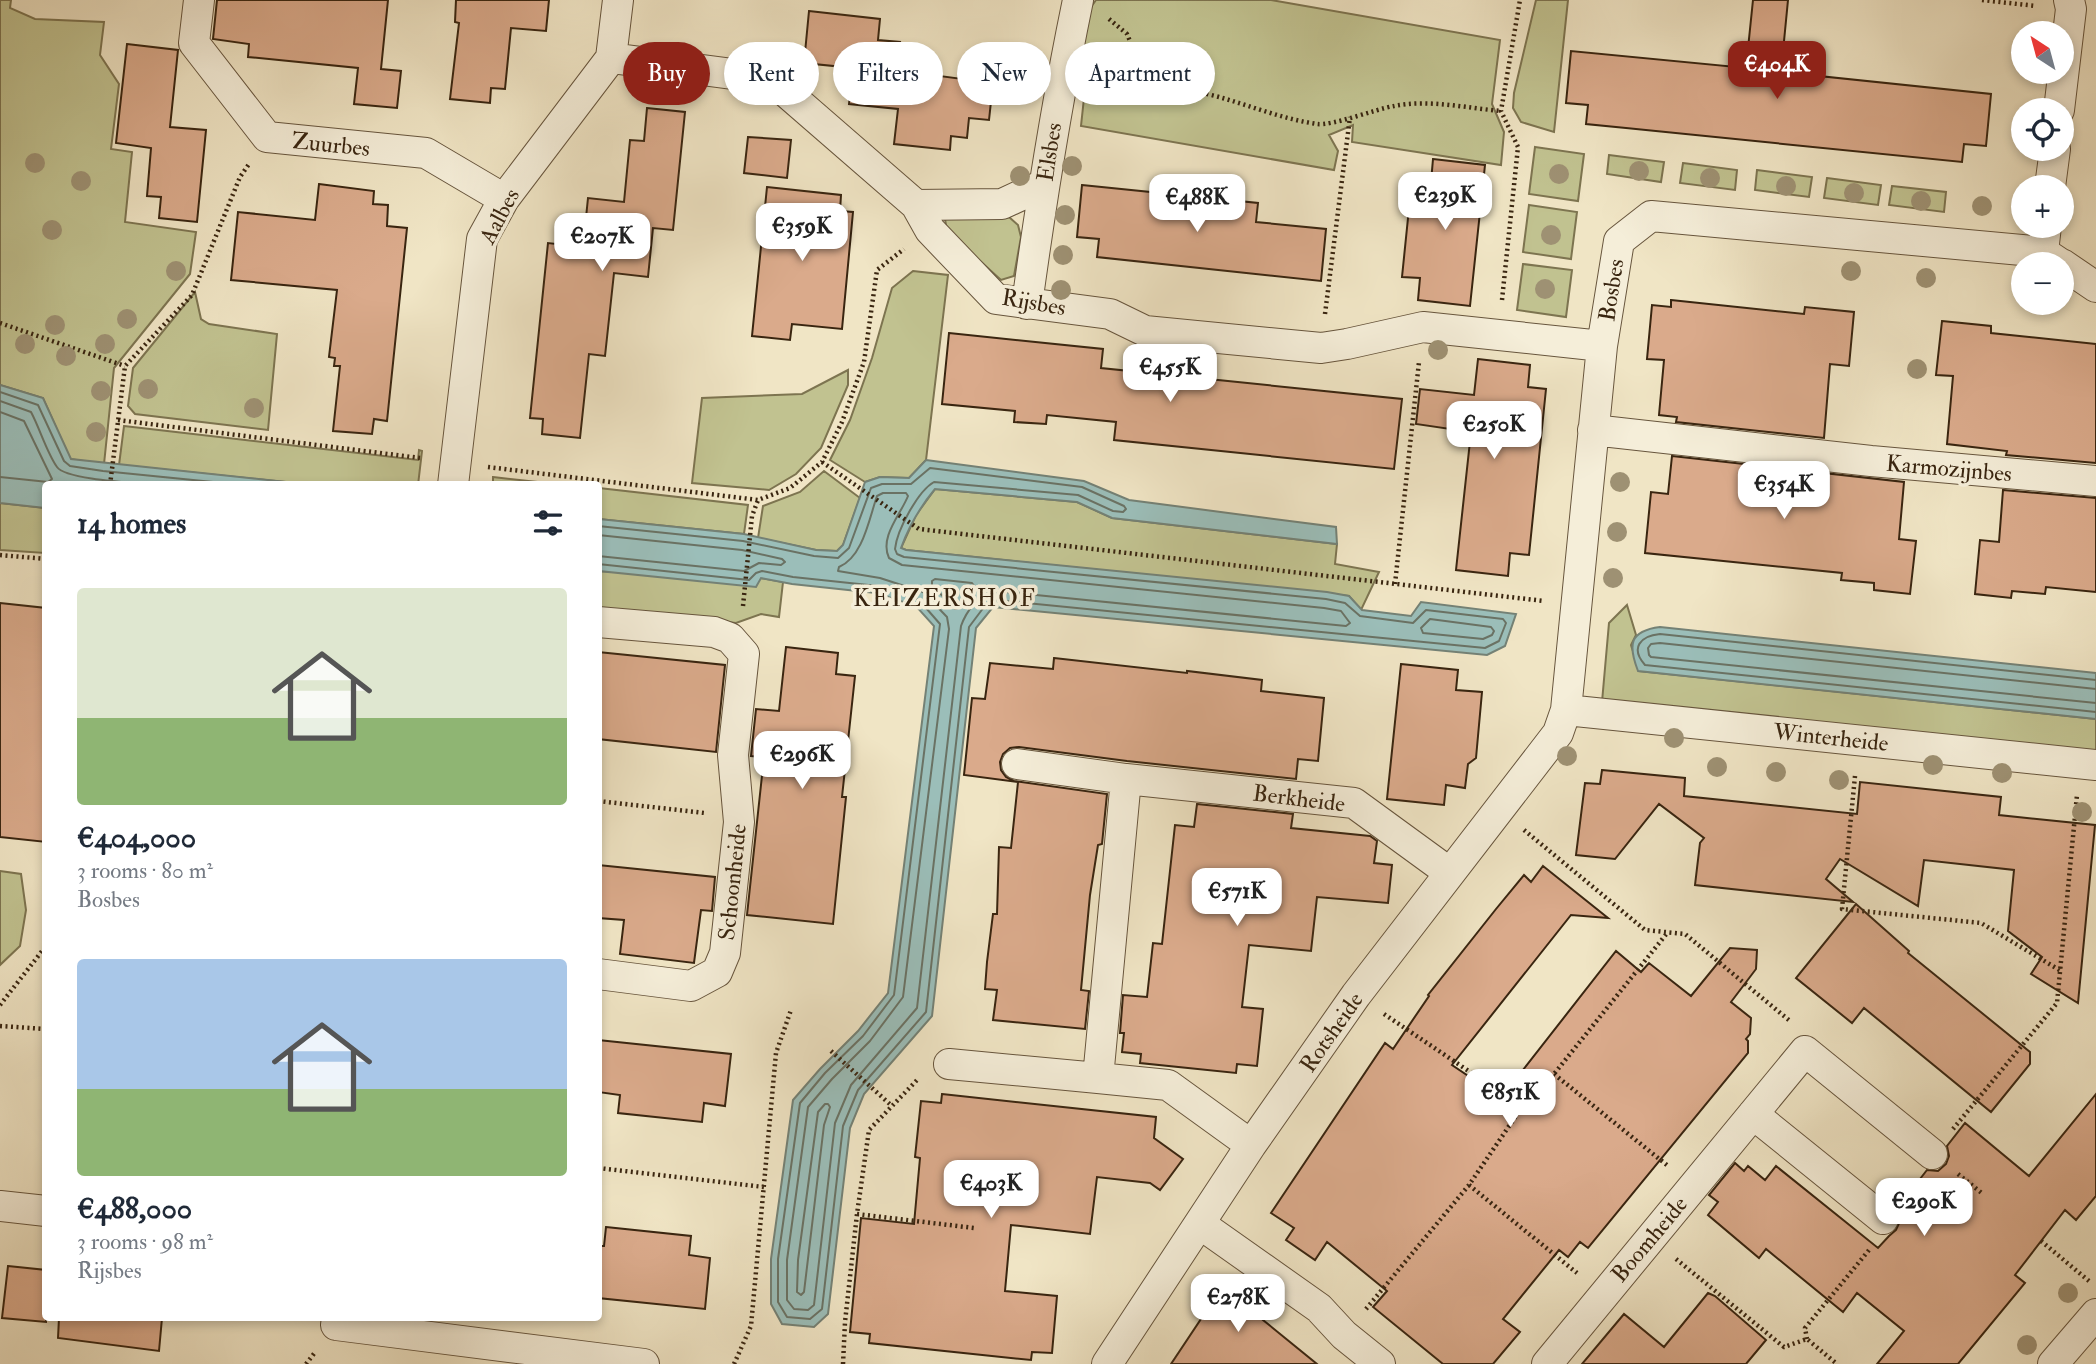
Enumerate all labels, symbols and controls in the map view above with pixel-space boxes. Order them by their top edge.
north arrow [2011,21,2074,84]
map controls [2011,21,2074,315]
chip: Buy [623,42,710,105]
chip: Rent [724,42,819,105]
chip: Filters [833,42,943,105]
chip: New [957,42,1051,105]
chip: Apartment [1065,42,1215,105]
pin: €404K [1728,42,1826,101]
text: €404K [1744,49,1810,78]
button: locate [2011,98,2074,161]
street label: Elsbes [1031,121,1068,184]
street label: Zuurbes [290,126,372,163]
pin: €239K [1396,173,1494,232]
pin: €488K [1148,174,1246,234]
button: + [2011,175,2074,238]
text: €239K [1414,180,1476,209]
text: €488K [1165,182,1229,211]
street label: Aalbes [472,183,526,250]
pin: €359K [753,204,851,263]
text: €359K [772,211,832,240]
pin: €207K [553,214,651,273]
text: €207K [570,221,634,250]
button: − [2011,252,2074,315]
street label: Bosbes [1592,257,1631,323]
street label: Rijsbes [1000,283,1068,322]
pin: €455K [1121,344,1219,404]
text: €455K [1139,352,1201,381]
pin: €250K [1445,402,1543,461]
text: €250K [1463,409,1525,438]
street label: Karmozijnbes [1885,449,2013,488]
pin: €354K [1735,462,1833,521]
text: €354K [1754,469,1814,498]
icon: filters [529,504,567,542]
text: 14 homes [77,505,186,542]
district label: KEIZERSHOF [853,583,1037,614]
icon: home [259,633,385,759]
street label: Winterheide [1771,717,1890,758]
pin: €296K [753,732,851,791]
text: €296K [770,739,834,768]
street label: Berkheide [1251,778,1347,819]
text: €404,000 [77,819,196,856]
street label: Schoonheide [712,822,753,942]
text: 3 rooms · 80 m² [77,856,213,885]
pin: €571K [1188,869,1286,928]
text: €571K [1208,876,1266,905]
text: Bosbes [77,885,140,914]
street label: Rotsheide [1293,986,1370,1078]
icon: home [259,1004,385,1130]
pin: €851K [1461,1070,1559,1129]
text: €851K [1481,1077,1539,1106]
pin: €403K [942,1160,1040,1220]
text: €403K [960,1168,1022,1197]
pin: €290K [1875,1178,1973,1238]
text: €290K [1892,1186,1956,1215]
text: €488,000 [77,1190,192,1227]
street label: Boomheide [1605,1190,1694,1288]
text: 3 rooms · 98 m² [77,1227,213,1256]
text: Rijsbes [77,1256,142,1285]
pin: €278K [1189,1274,1287,1334]
text: €278K [1207,1282,1269,1311]

